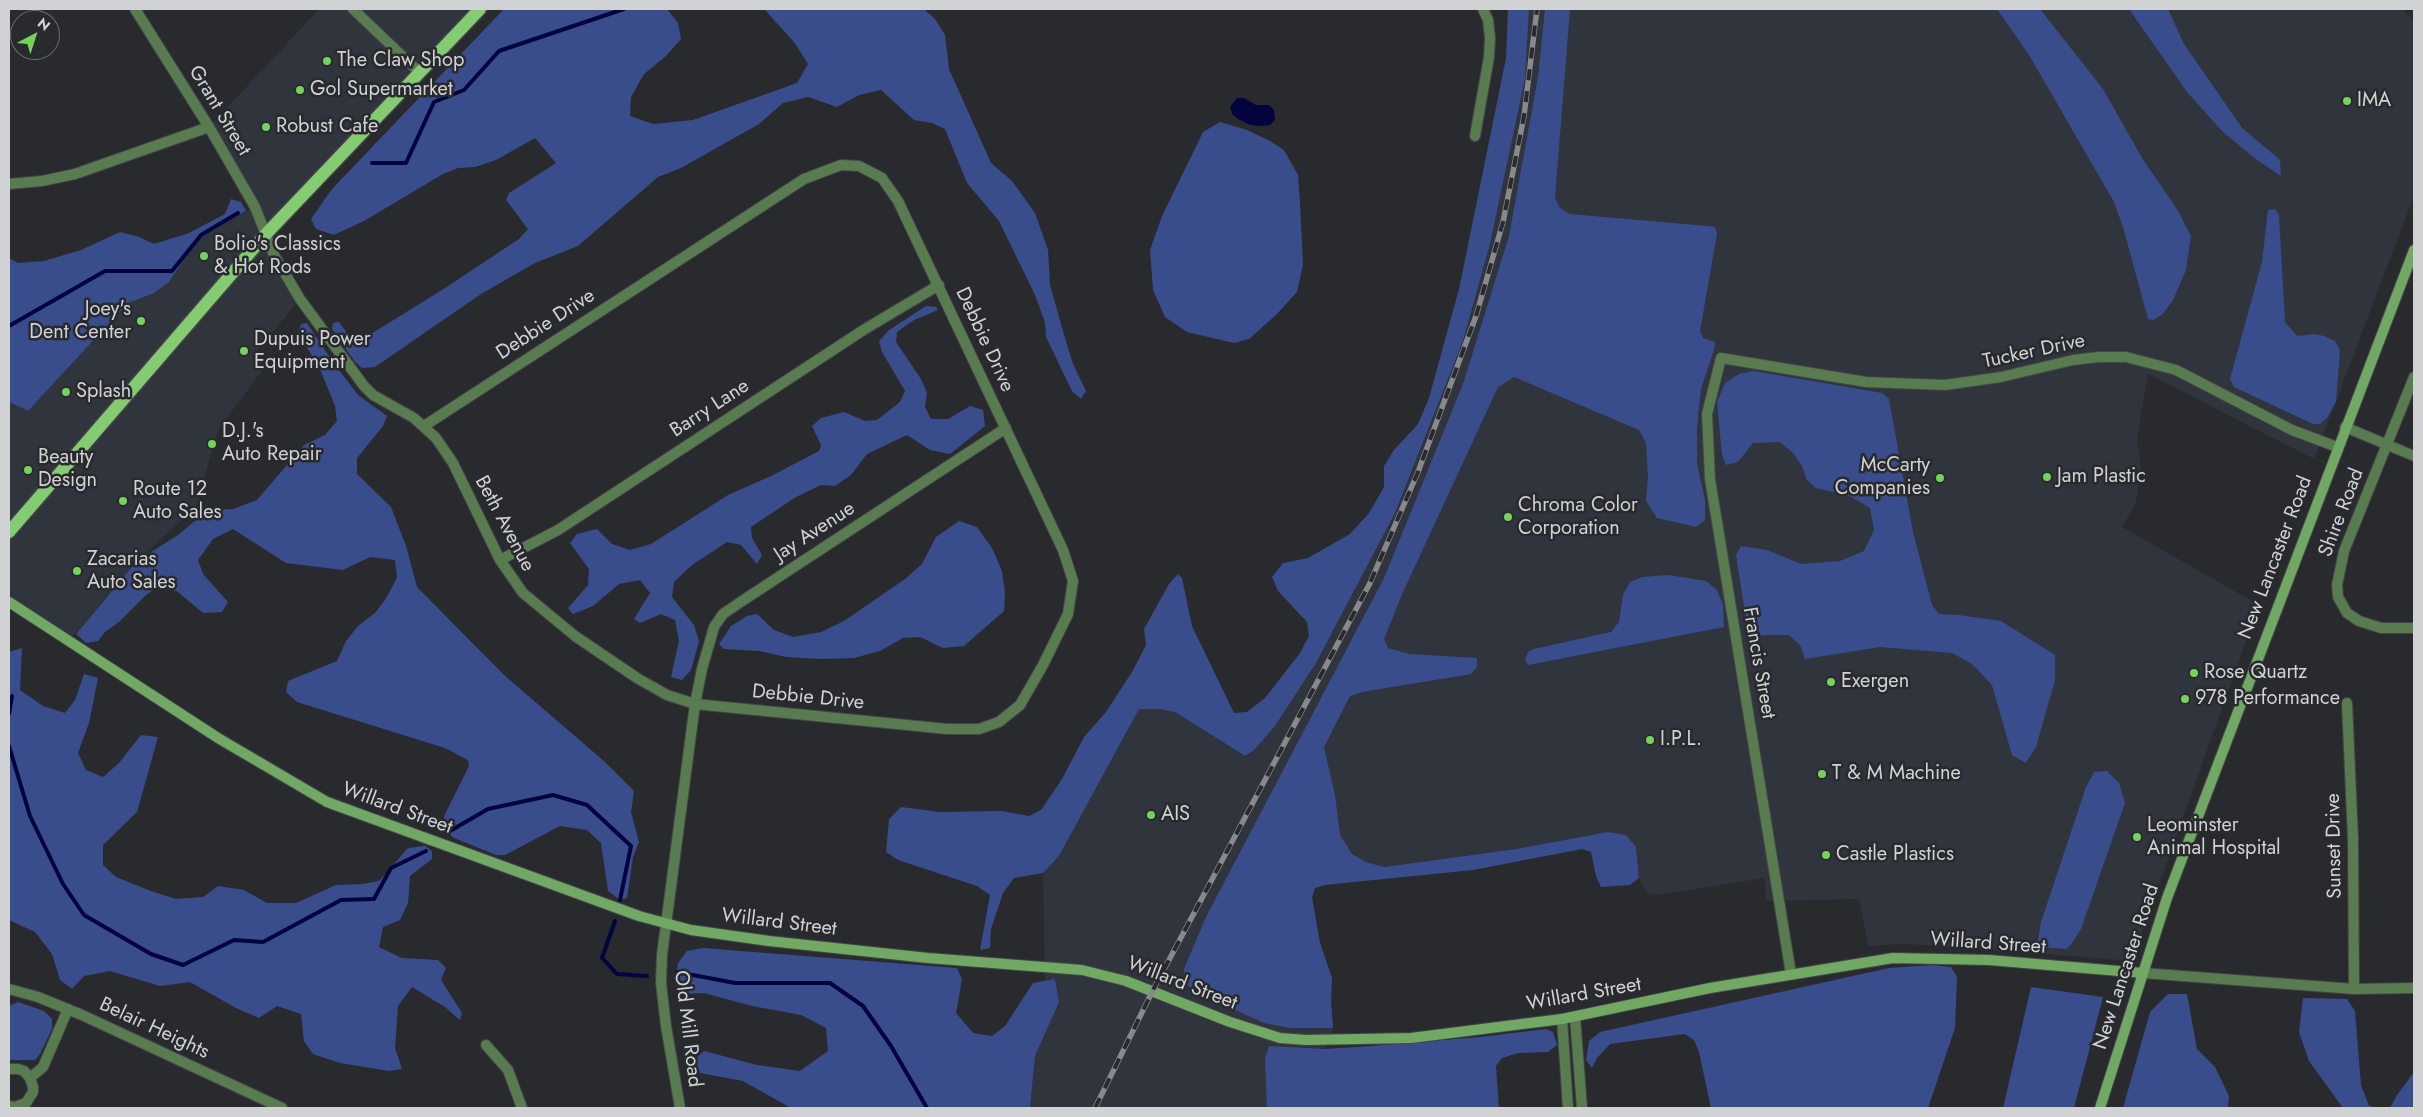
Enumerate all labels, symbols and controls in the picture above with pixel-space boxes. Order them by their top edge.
north arrow [10,10,60,60]
text: N [33,13,55,36]
place label: The Claw Shop [337,49,464,73]
marker: The Claw Shop [321,55,333,67]
street label: Grant Street [183,62,255,160]
place label: Gol Supermarket [310,78,453,102]
marker: Gol Supermarket [294,84,306,96]
place label: IMA [2357,89,2391,113]
marker: IMA [2341,95,2353,107]
place label: Robust Cafe [276,115,378,139]
marker: Robust Cafe [260,121,272,133]
place label: Bolio's Classics & Hot Rods [214,233,341,280]
marker: Bolio's Classics & Hot Rods [198,250,210,262]
street label: Debbie Drive [492,284,600,366]
street label: Debbie Drive [949,284,1019,396]
place label: Joey's Dent Center [29,298,131,345]
marker: Joey's Dent Center [135,315,147,327]
place label: Dupuis Power Equipment [254,328,371,375]
street label: Tucker Drive [1981,329,2087,375]
marker: Dupuis Power Equipment [238,345,250,357]
street label: Barry Lane [666,375,754,443]
place label: Splash [76,380,131,404]
marker: Splash [60,386,72,398]
place label: D.J.'s Auto Repair [222,420,322,467]
marker: D.J.'s Auto Repair [206,438,218,450]
place label: Beauty Design [38,446,97,493]
place label: McCarty Companies [1835,454,1930,501]
marker: Beauty Design [22,464,34,476]
place label: Jam Plastic [2057,465,2146,489]
street label: Shire Road [2314,465,2370,561]
marker: Jam Plastic [2041,471,2053,483]
street label: Beth Avenue [469,472,539,576]
marker: McCarty Companies [1934,472,1946,484]
street label: New Lancaster Road [2234,473,2318,643]
place label: Route 12 Auto Sales [133,478,222,525]
place label: Chroma Color Corporation [1518,494,1638,541]
marker: Route 12 Auto Sales [117,495,129,507]
street label: Jay Avenue [770,497,860,567]
marker: Chroma Color Corporation [1502,511,1514,523]
place label: Zacarias Auto Sales [87,548,176,595]
marker: Zacarias Auto Sales [71,565,83,577]
street label: Francis Street [1736,605,1780,721]
place label: Rose Quartz [2204,661,2307,685]
marker: Rose Quartz [2188,667,2200,679]
place label: Exergen [1841,670,1909,694]
marker: Exergen [1825,676,1837,688]
street label: Debbie Drive [751,680,865,716]
place label: 978 Performance [2195,687,2340,711]
marker: 978 Performance [2179,693,2191,705]
place label: I.P.L. [1660,728,1702,752]
marker: I.P.L. [1644,734,1656,746]
place label: T & M Machine [1832,762,1961,786]
marker: T & M Machine [1816,768,1828,780]
street label: Willard Street [338,778,456,840]
street label: Sunset Drive [2322,793,2348,899]
place label: AIS [1161,803,1190,827]
marker: AIS [1145,809,1157,821]
place label: Leominster Animal Hospital [2147,814,2281,861]
marker: Leominster Animal Hospital [2131,831,2143,843]
place label: Castle Plastics [1836,843,1954,867]
marker: Castle Plastics [1820,849,1832,861]
street label: New Lancaster Road [2089,881,2165,1053]
street label: Willard Street [720,904,838,942]
street label: Willard Street [1929,928,2047,960]
street label: Willard Street [1124,952,1240,1016]
street label: Old Mill Road [668,969,706,1089]
street label: Willard Street [1525,973,1643,1017]
street label: Belair Heights [95,993,213,1065]

